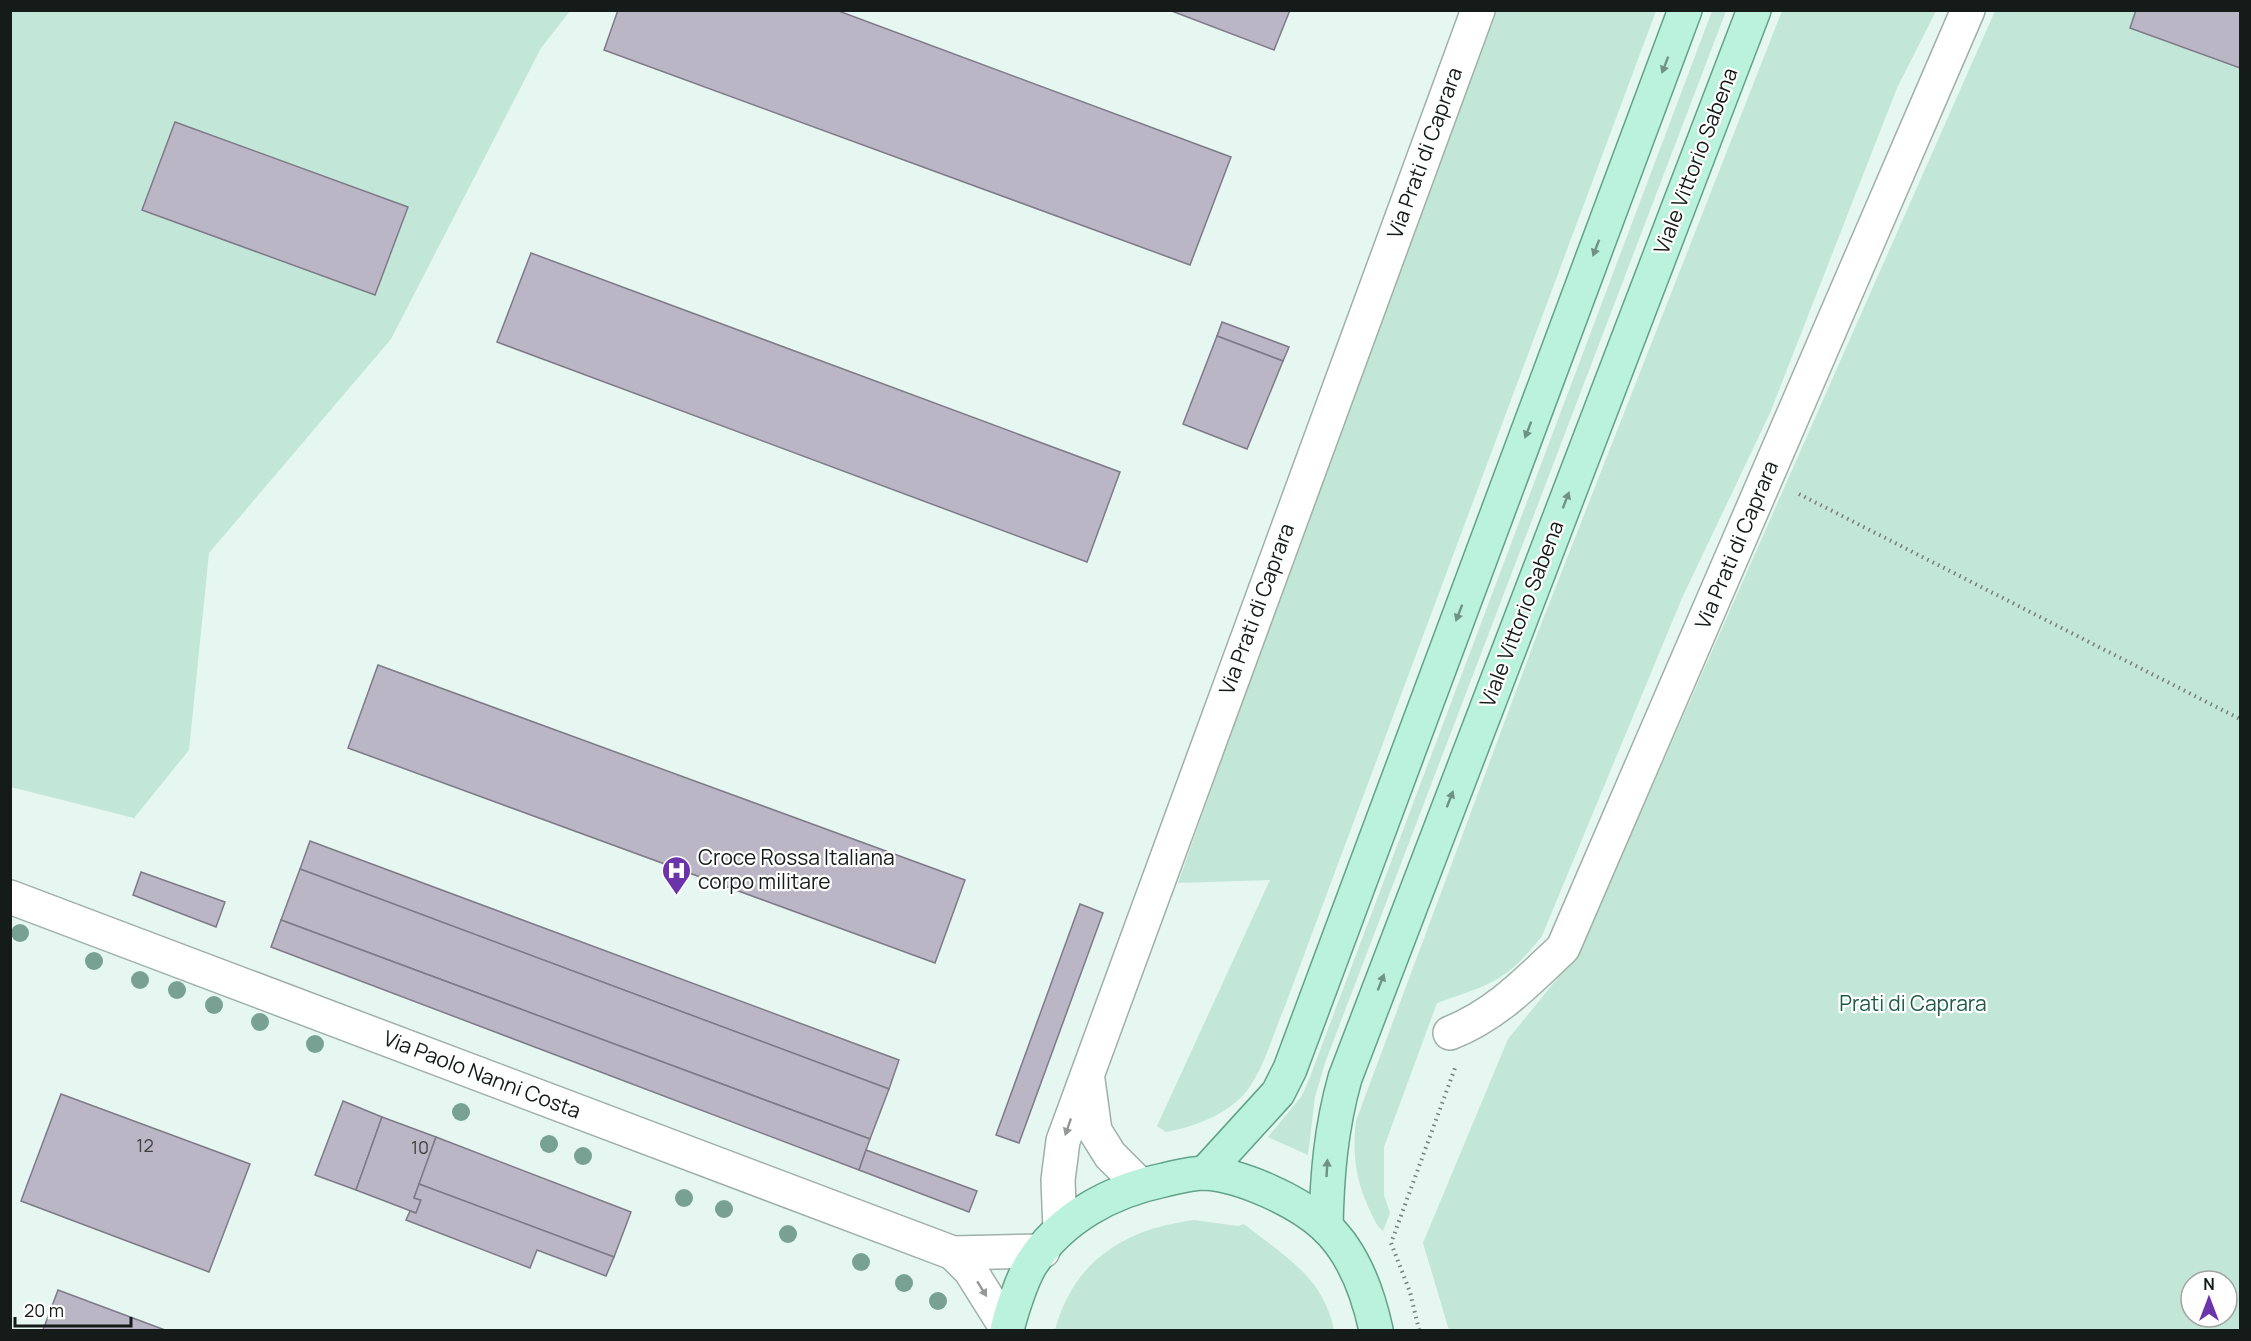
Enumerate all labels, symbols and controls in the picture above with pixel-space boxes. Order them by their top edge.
one-way arrow [1659,56,1669,74]
street label: Via Prati di Caprara [1380,63,1468,242]
street label: Viale Vittorio Sabena [1647,63,1744,258]
one-way arrow [1591,239,1600,257]
one-way arrow [1522,422,1532,440]
street label: Via Prati di Caprara [1688,456,1784,633]
one-way arrow [1561,491,1571,509]
street label: Viale Vittorio Sabena [1473,516,1570,711]
street label: Via Prati di Caprara [1212,519,1300,698]
one-way arrow [1454,604,1464,622]
one-way arrow [1445,790,1455,808]
place label: Croce Rossa Italiana corpo militare [698,843,895,895]
hospital icon: Croce Rossa Italiana corpo militare [661,854,693,896]
one-way arrow [1376,972,1386,990]
park label: Prati di Caprara [1839,989,1987,1017]
street label: Via Paolo Nanni Costa [380,1023,585,1125]
one-way arrow [1062,1118,1072,1136]
house number: 12 [136,1133,154,1157]
house number: 10 [411,1135,429,1159]
one-way arrow [1323,1159,1332,1178]
north arrow [2179,1269,2239,1329]
text: N [2203,1273,2215,1295]
one-way arrow [976,1281,987,1297]
scale bar [15,1290,130,1328]
text: 20 m [24,1298,64,1322]

